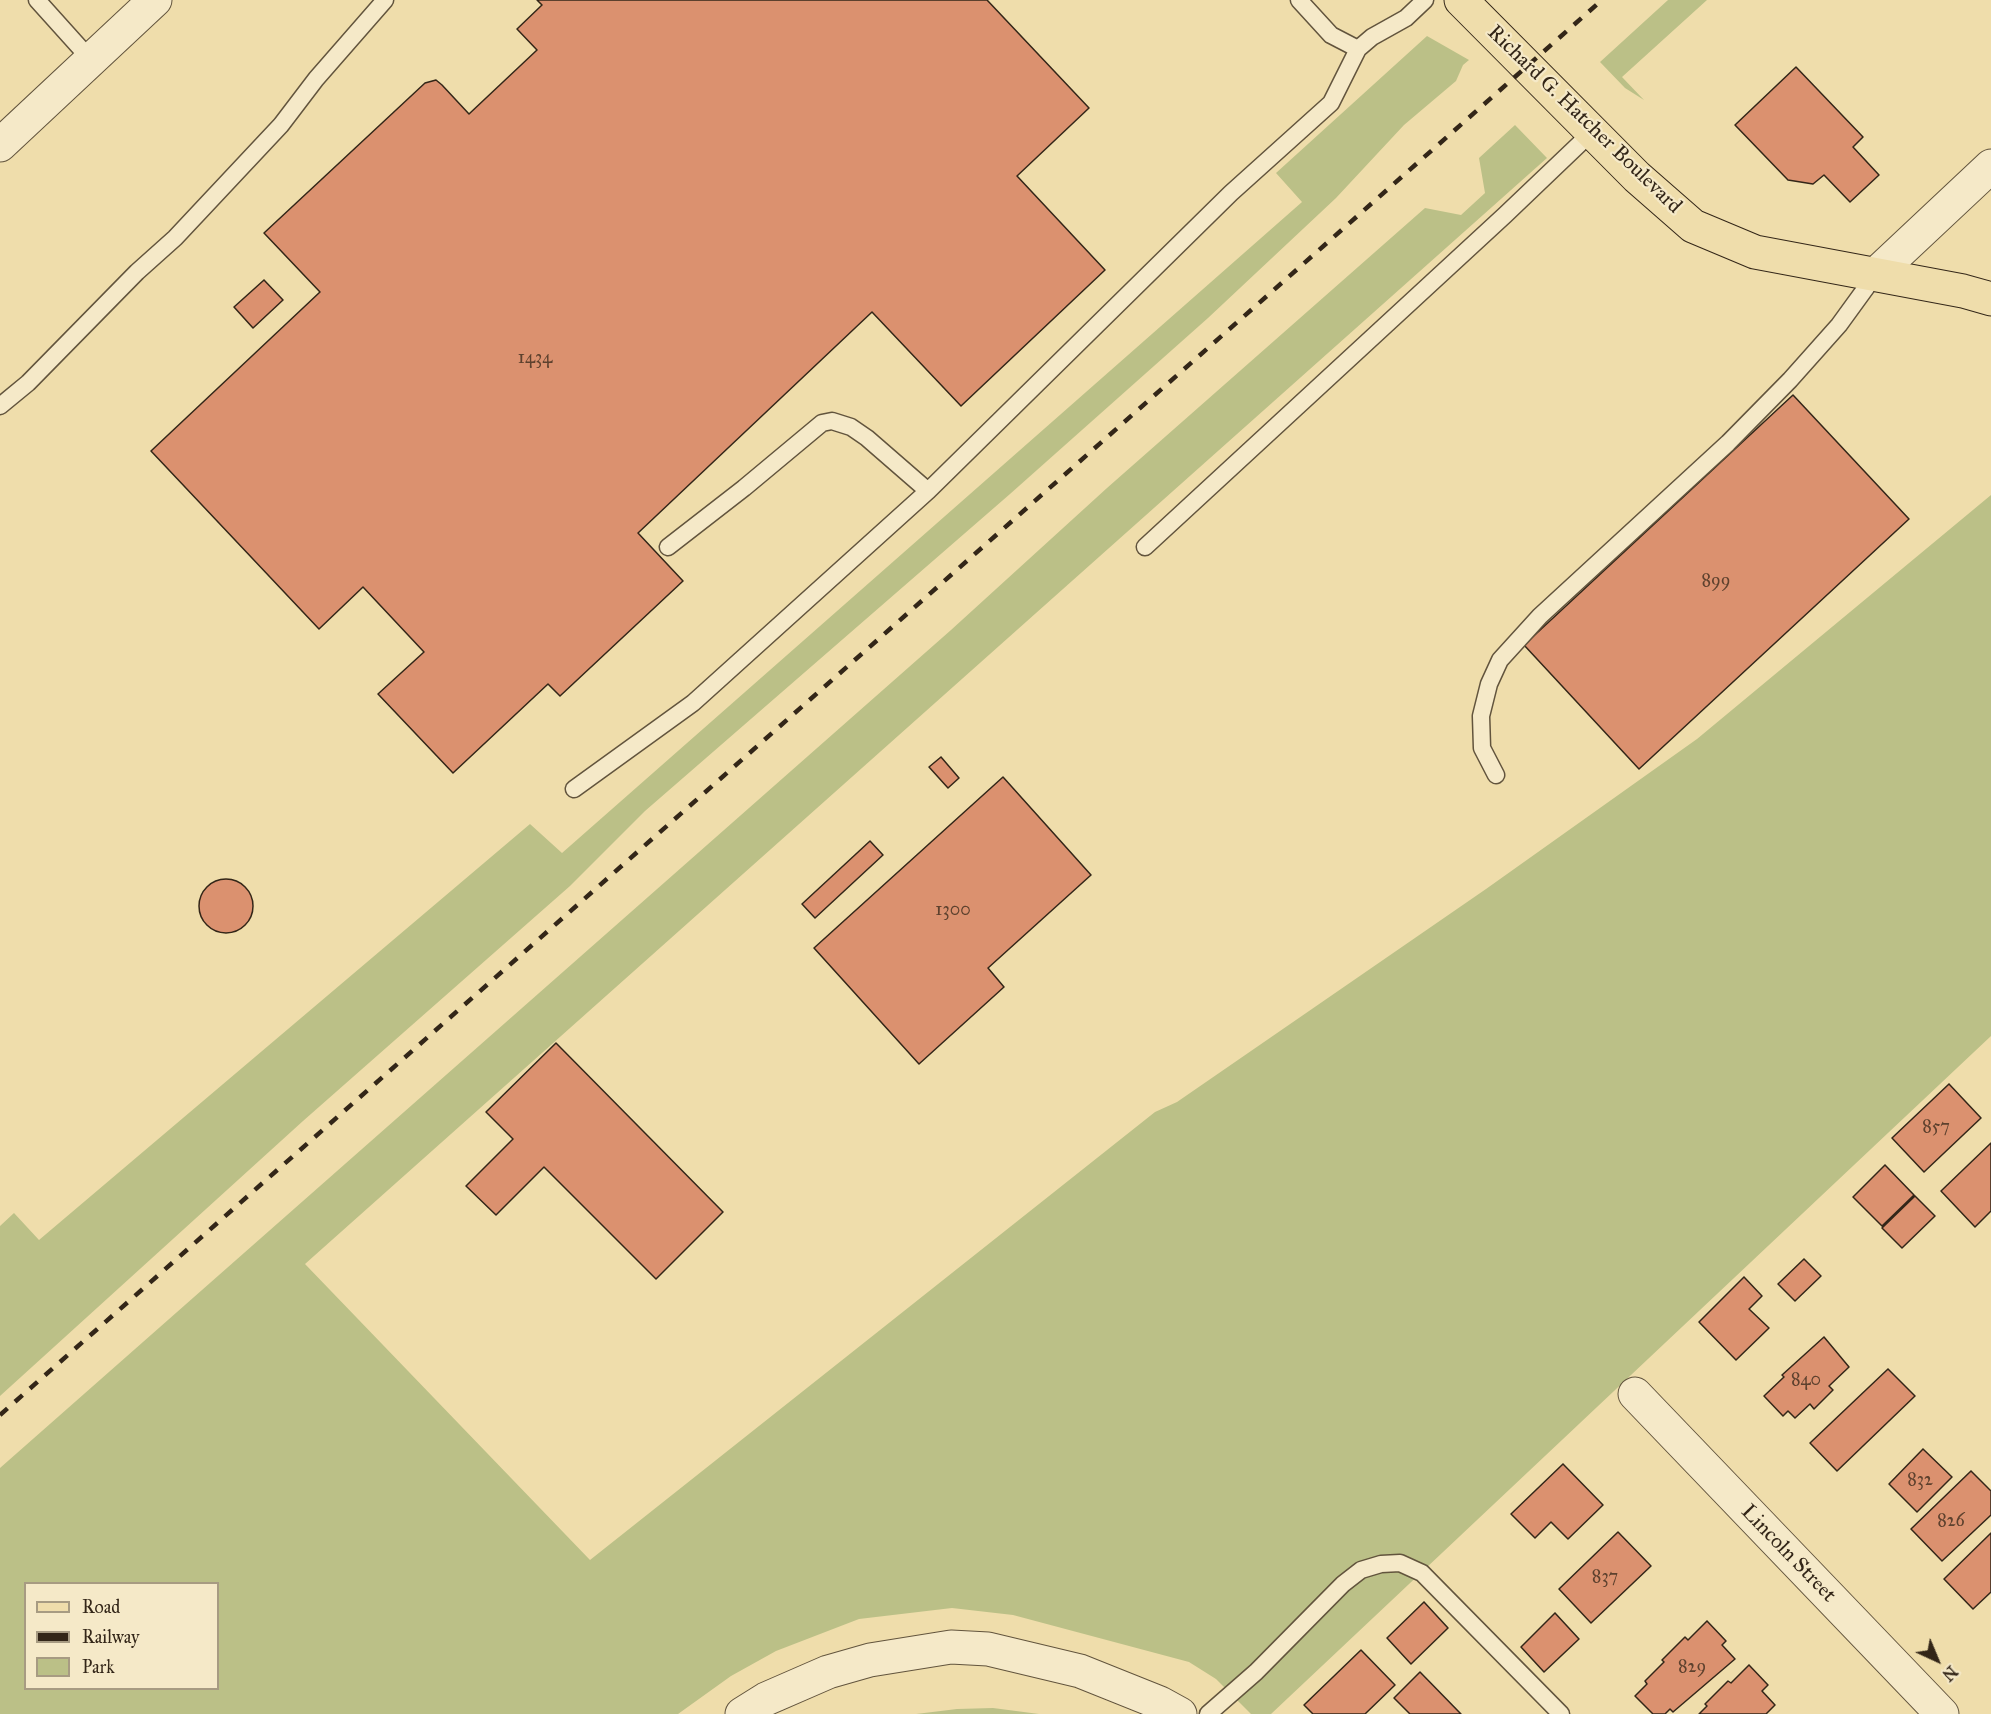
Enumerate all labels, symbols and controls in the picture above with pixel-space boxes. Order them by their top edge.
street label: Richard G. Hatcher Boulevard [1482,21,1686,219]
house number: 1434 [518,348,552,370]
house number: 899 [1702,571,1730,593]
house number: 1300 [935,900,971,922]
house number: 857 [1922,1117,1950,1139]
house number: 840 [1791,1370,1821,1392]
house number: 832 [1907,1470,1933,1492]
street label: Lincoln Street [1735,1500,1841,1608]
house number: 826 [1937,1511,1965,1533]
house number: 837 [1592,1567,1618,1589]
legend [24,1582,219,1690]
text: Road [82,1596,120,1618]
text: Railway [82,1626,139,1648]
north arrow [1907,1630,1967,1690]
text: Park [82,1656,115,1678]
house number: 829 [1678,1657,1706,1679]
text: N [1938,1662,1961,1685]

